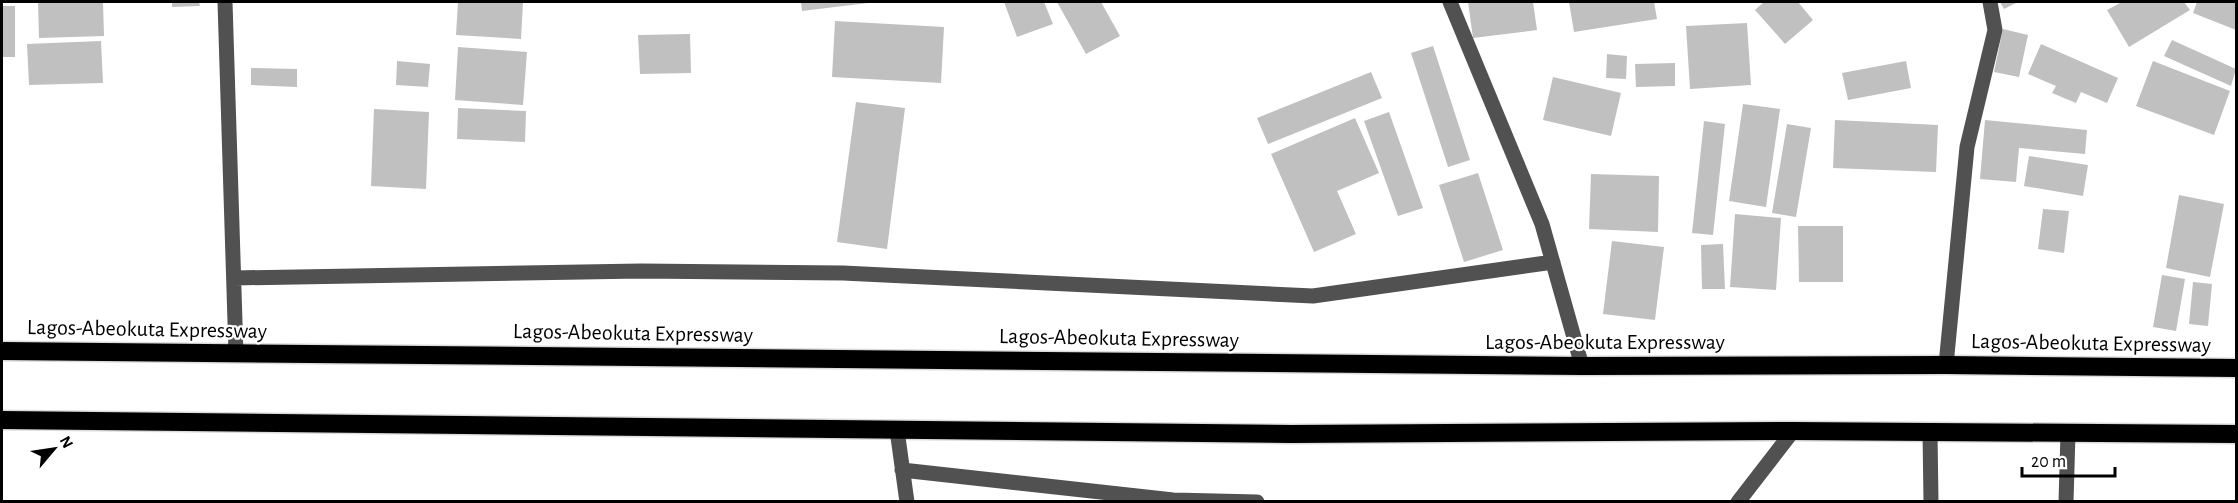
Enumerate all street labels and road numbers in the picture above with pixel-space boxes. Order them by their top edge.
street label: Lagos-Abeokuta Expressway [27,316,268,342]
street label: Lagos-Abeokuta Expressway [513,320,754,346]
street label: Lagos-Abeokuta Expressway [999,325,1240,351]
street label: Lagos-Abeokuta Expressway [1971,330,2212,356]
street label: Lagos-Abeokuta Expressway [1485,331,1726,353]

